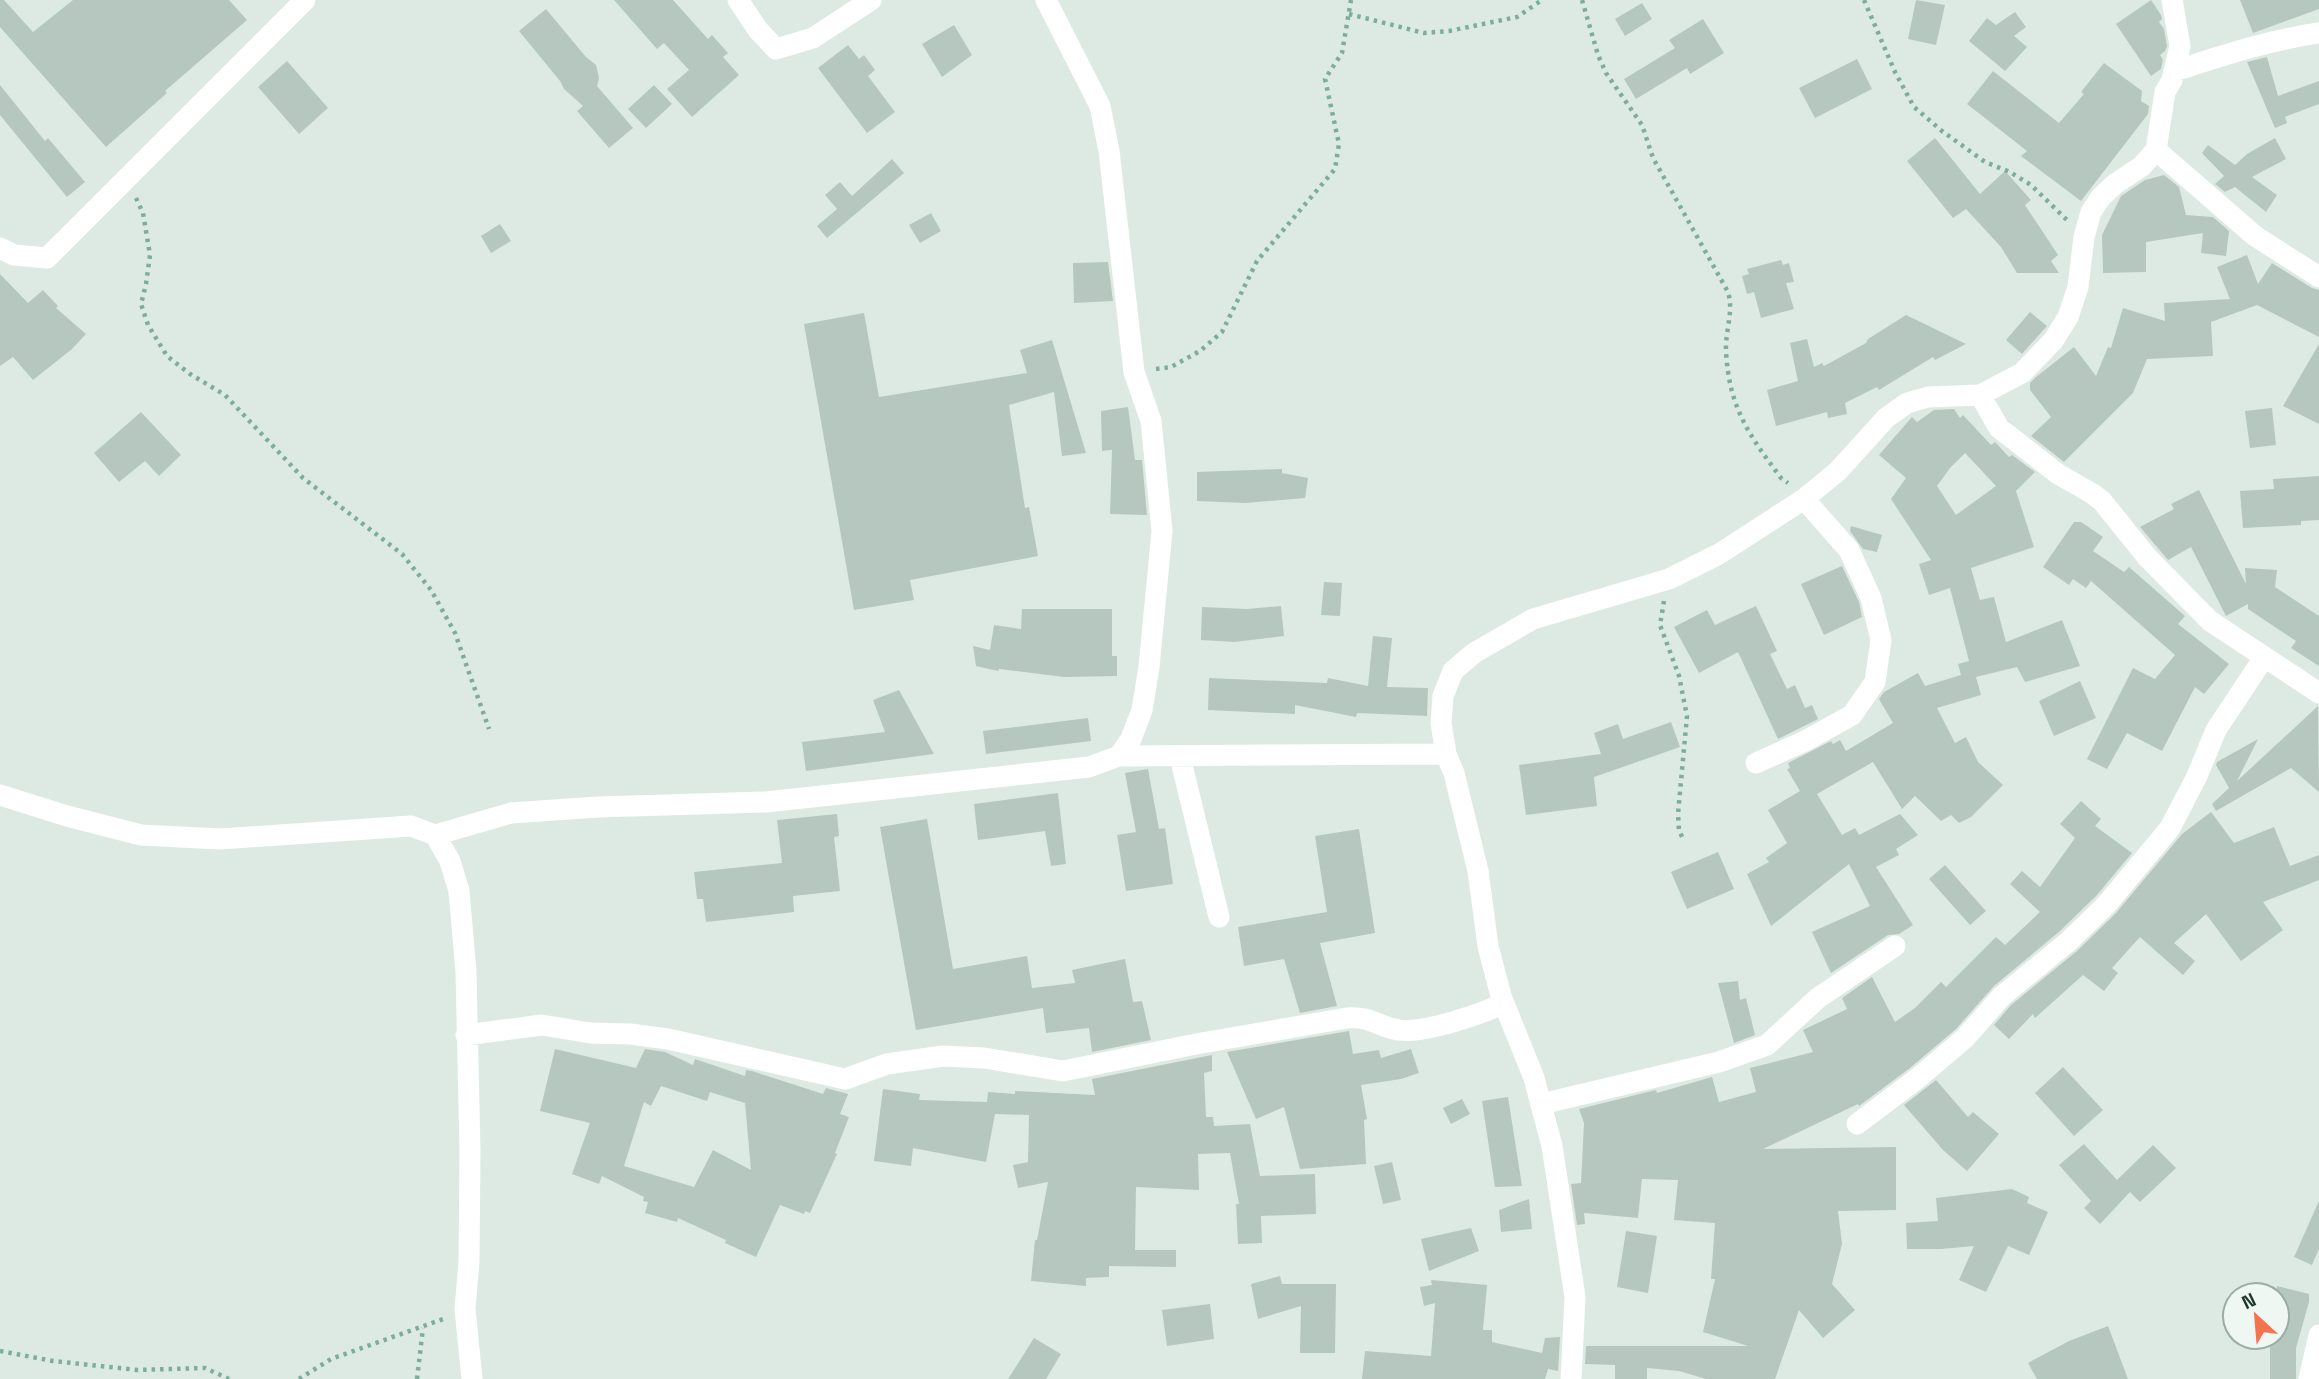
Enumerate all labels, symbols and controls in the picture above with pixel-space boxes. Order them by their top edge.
north arrow [2221,1281,2291,1351]
text: N [2238,1287,2260,1315]

